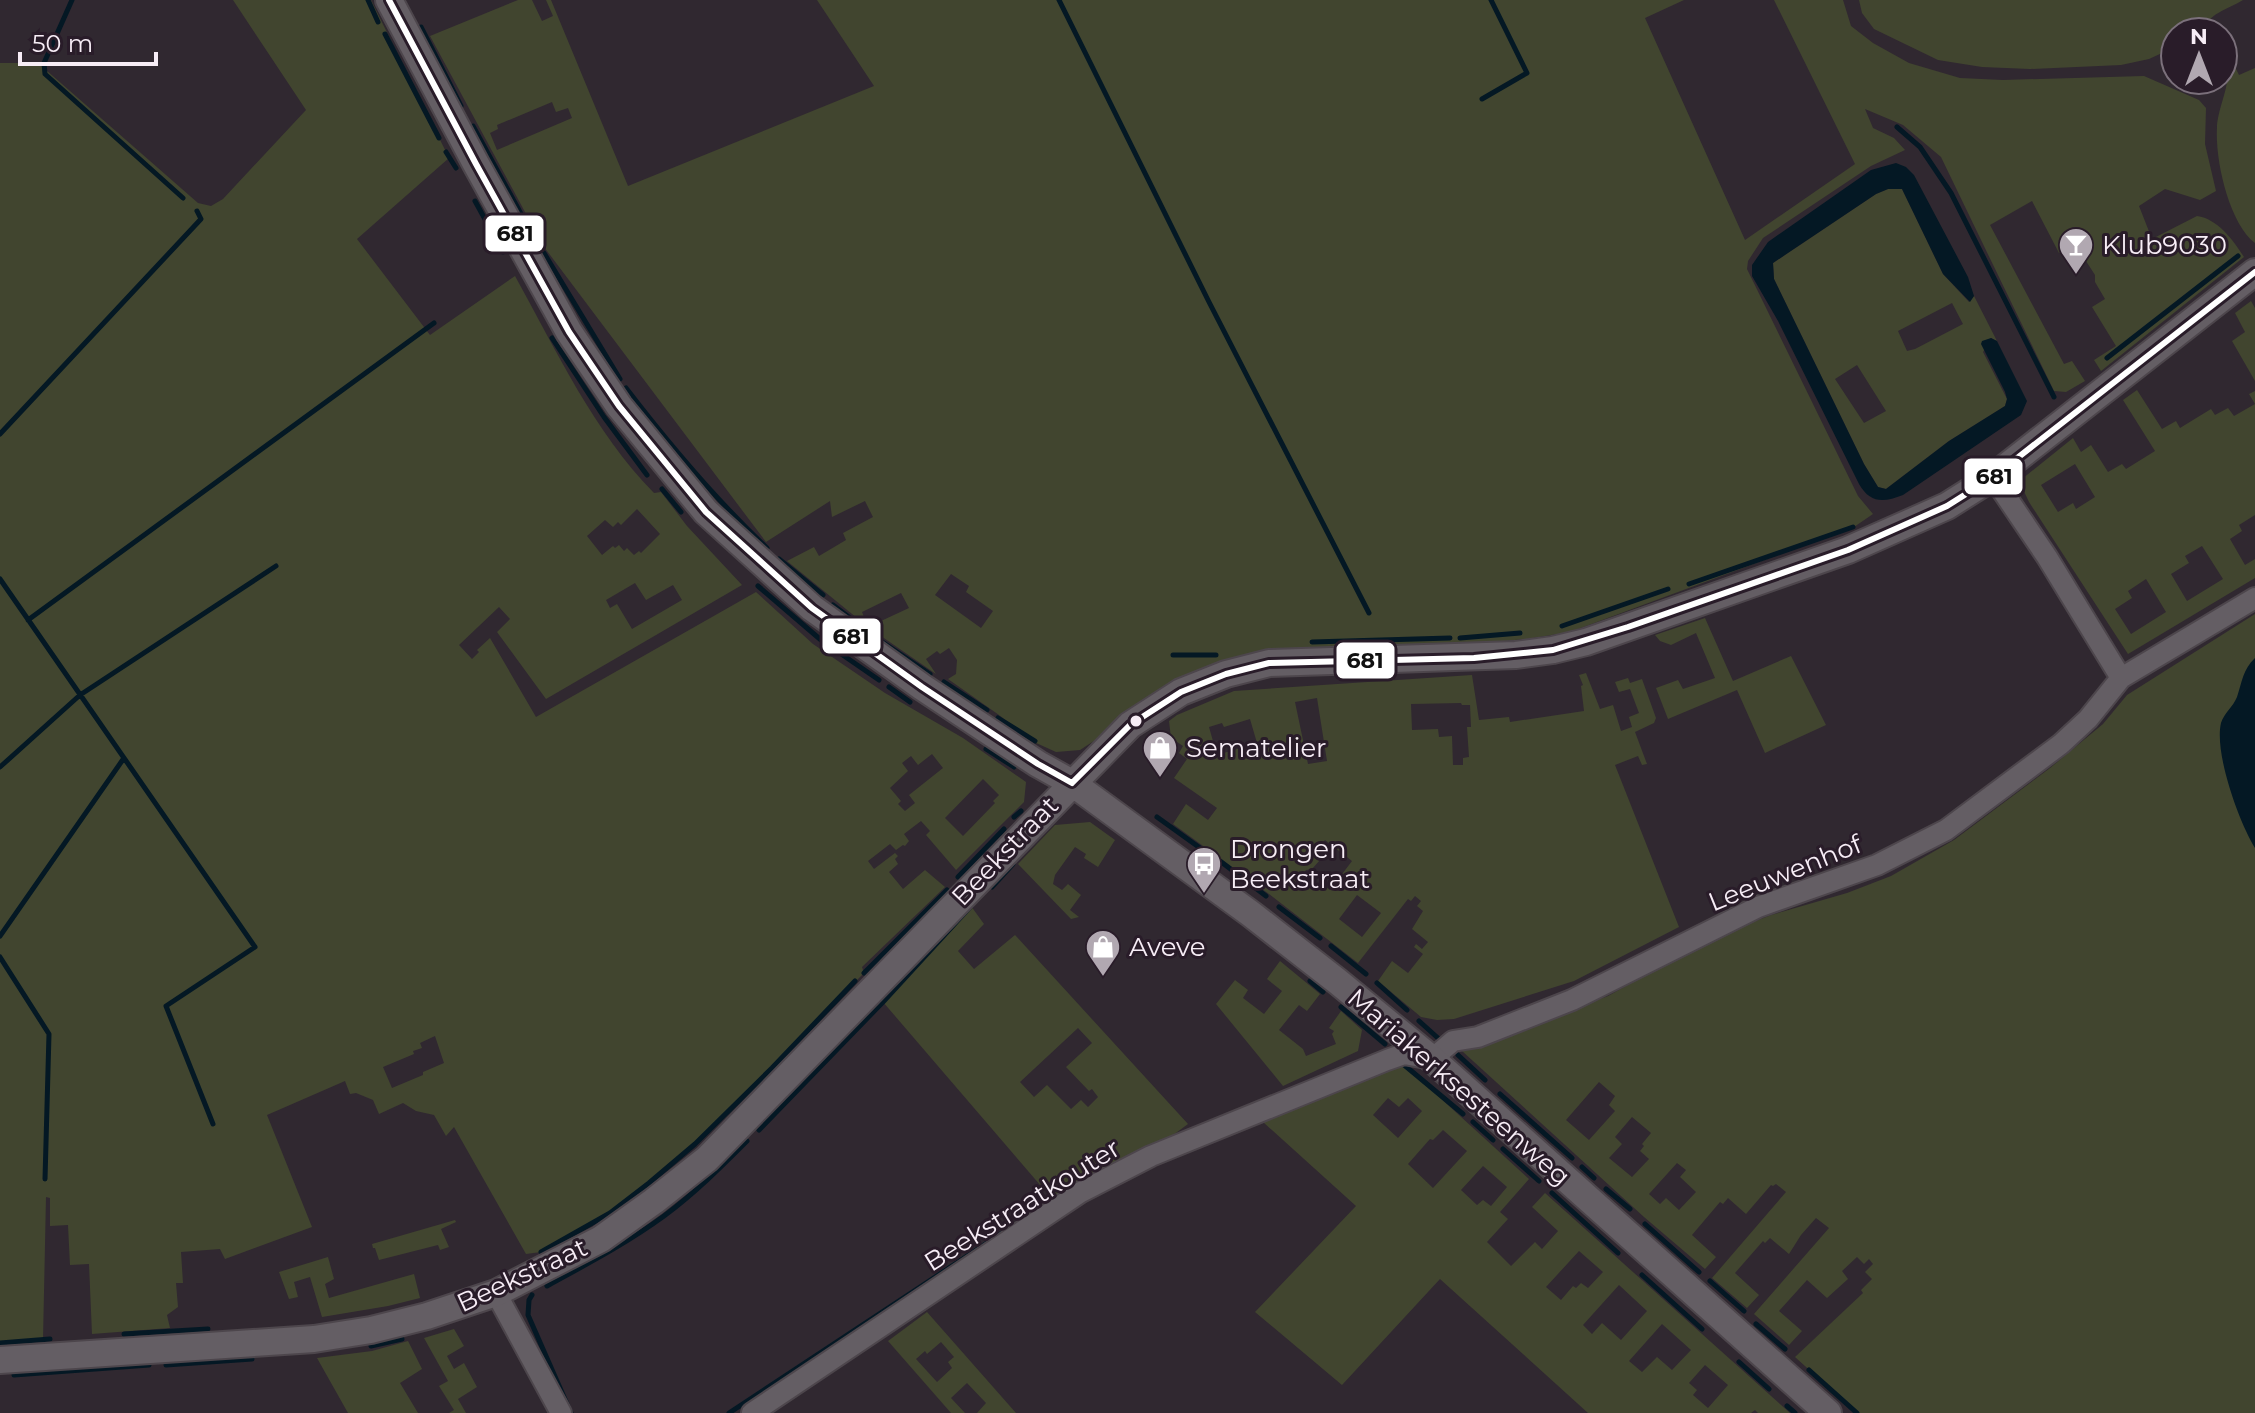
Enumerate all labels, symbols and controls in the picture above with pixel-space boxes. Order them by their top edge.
scale bar [20,16,156,66]
north arrow [2159,16,2239,96]
text: N [2190,23,2208,50]
text: 50 m [32,29,93,58]
line badge: 681 [484,214,545,253]
text: 681 [496,220,534,247]
bar icon: Klub9030 [2057,226,2095,276]
place label: Klub9030 [2102,229,2227,261]
line badge: 681 [1963,457,2024,496]
text: 681 [1975,463,2013,490]
line badge: 681 [821,617,882,655]
text: 681 [832,623,870,650]
line badge: 681 [1335,641,1396,680]
text: 681 [1346,647,1384,674]
unlabelled marker [1128,713,1144,729]
shop icon: Sematelier [1141,729,1179,779]
place label: Sematelier [1186,732,1327,764]
street label: Beekstraat [945,790,1065,912]
street label: Leeuwenhof [1704,827,1867,918]
place label: Drongen Beekstraat [1230,833,1370,895]
bus stop icon: Drongen Beekstraat [1185,845,1223,895]
shop icon: Aveve [1084,928,1122,978]
place label: Aveve [1129,931,1206,963]
street label: Mariakerksesteenweg [1341,982,1577,1192]
street label: Beekstraatkouter [918,1132,1126,1278]
street label: Beekstraat [452,1231,592,1319]

